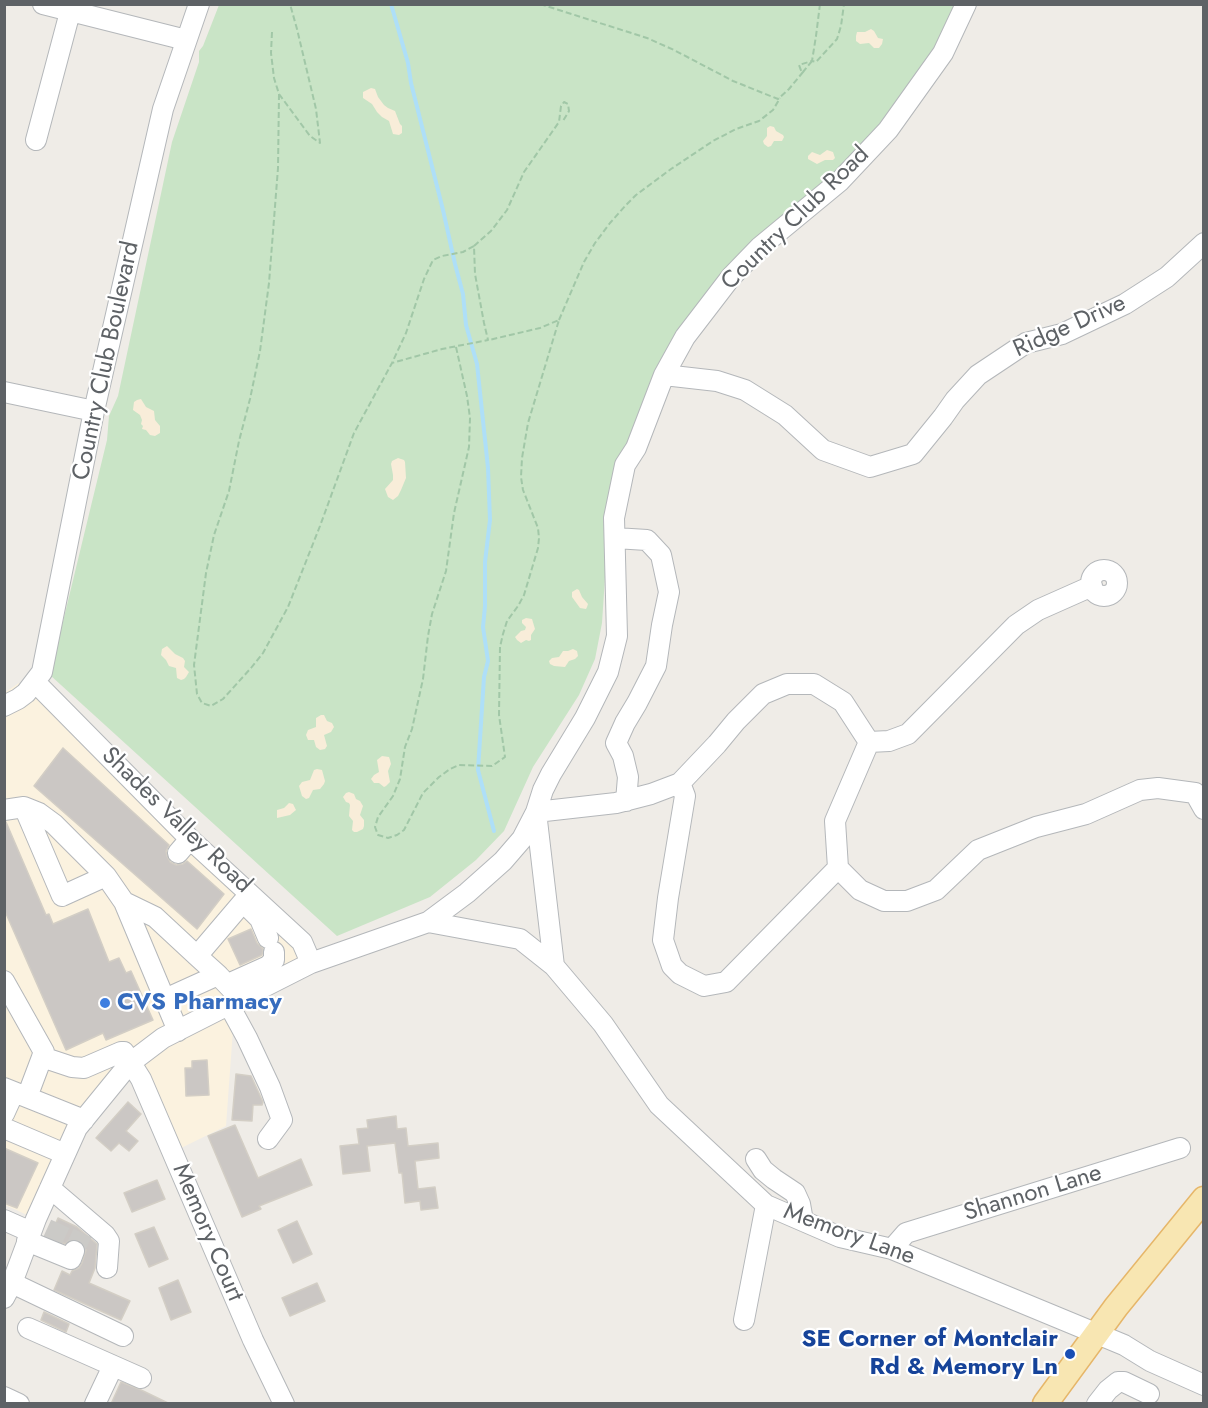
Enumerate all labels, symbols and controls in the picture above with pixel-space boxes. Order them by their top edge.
street label: Country Club Road [716,141,876,297]
street label: Country Club Boulevard [68,239,146,483]
street label: Ridge Drive [1009,289,1131,365]
street label: Shades Valley Road [95,742,257,900]
place label: CVS Pharmacy [117,989,282,1017]
marker: CVS Pharmacy [98,996,112,1010]
street label: Shannon Lane [961,1159,1105,1229]
street label: Memory Court [165,1160,249,1306]
street label: Memory Lane [779,1198,919,1272]
place label: SE Corner of Montclair Rd & Memory Ln [802,1326,1058,1382]
marker: SE Corner of Montclair Rd & Memory Ln [1063,1347,1077,1361]

